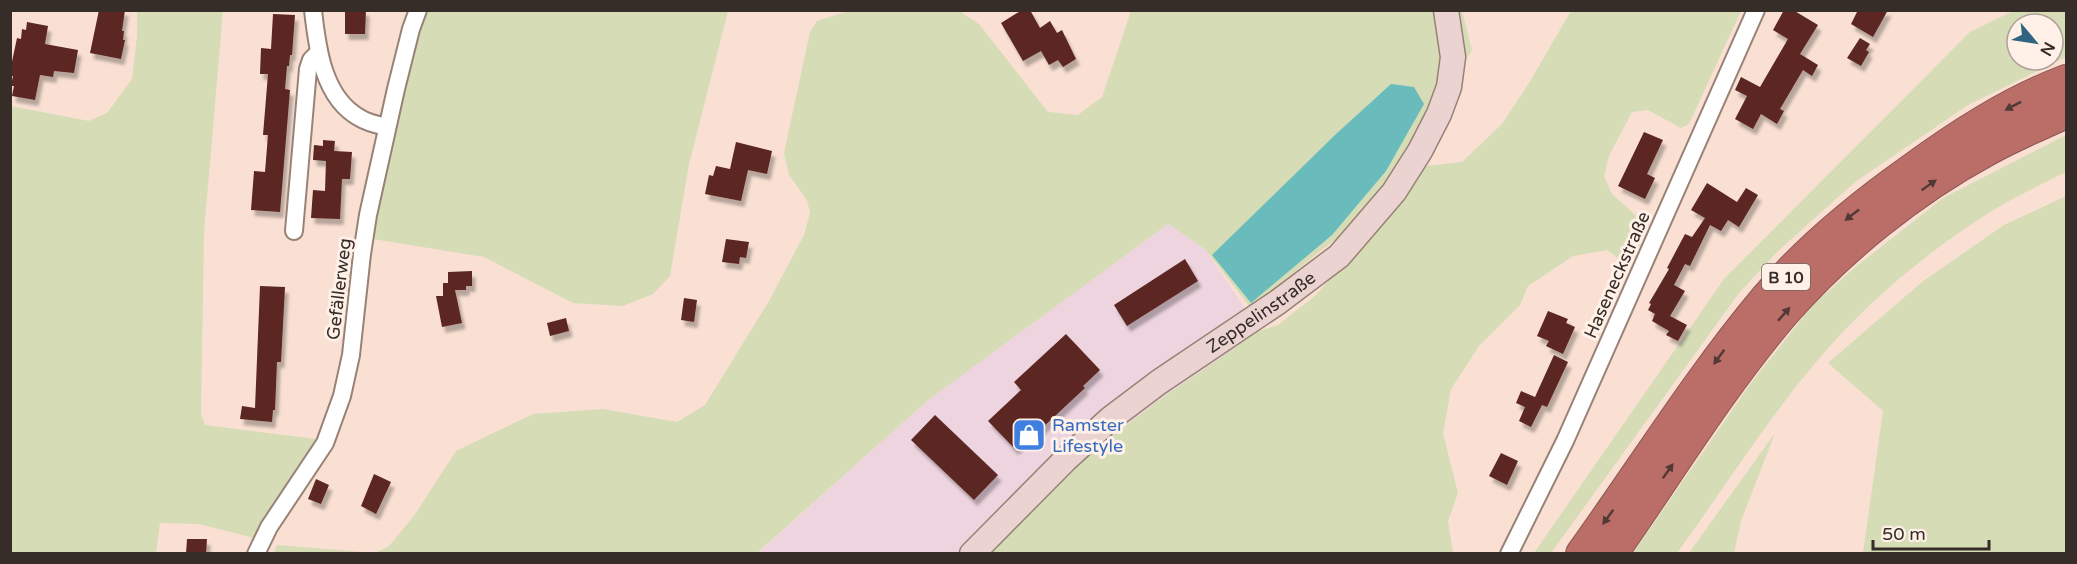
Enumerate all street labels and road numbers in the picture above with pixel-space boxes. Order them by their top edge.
street label: Haseneckstraße [1579,208,1655,342]
street label: Gefällerweg [322,237,356,341]
road number: B 10 [1762,264,1810,290]
street label: Zeppelinstraße [1202,267,1320,358]

